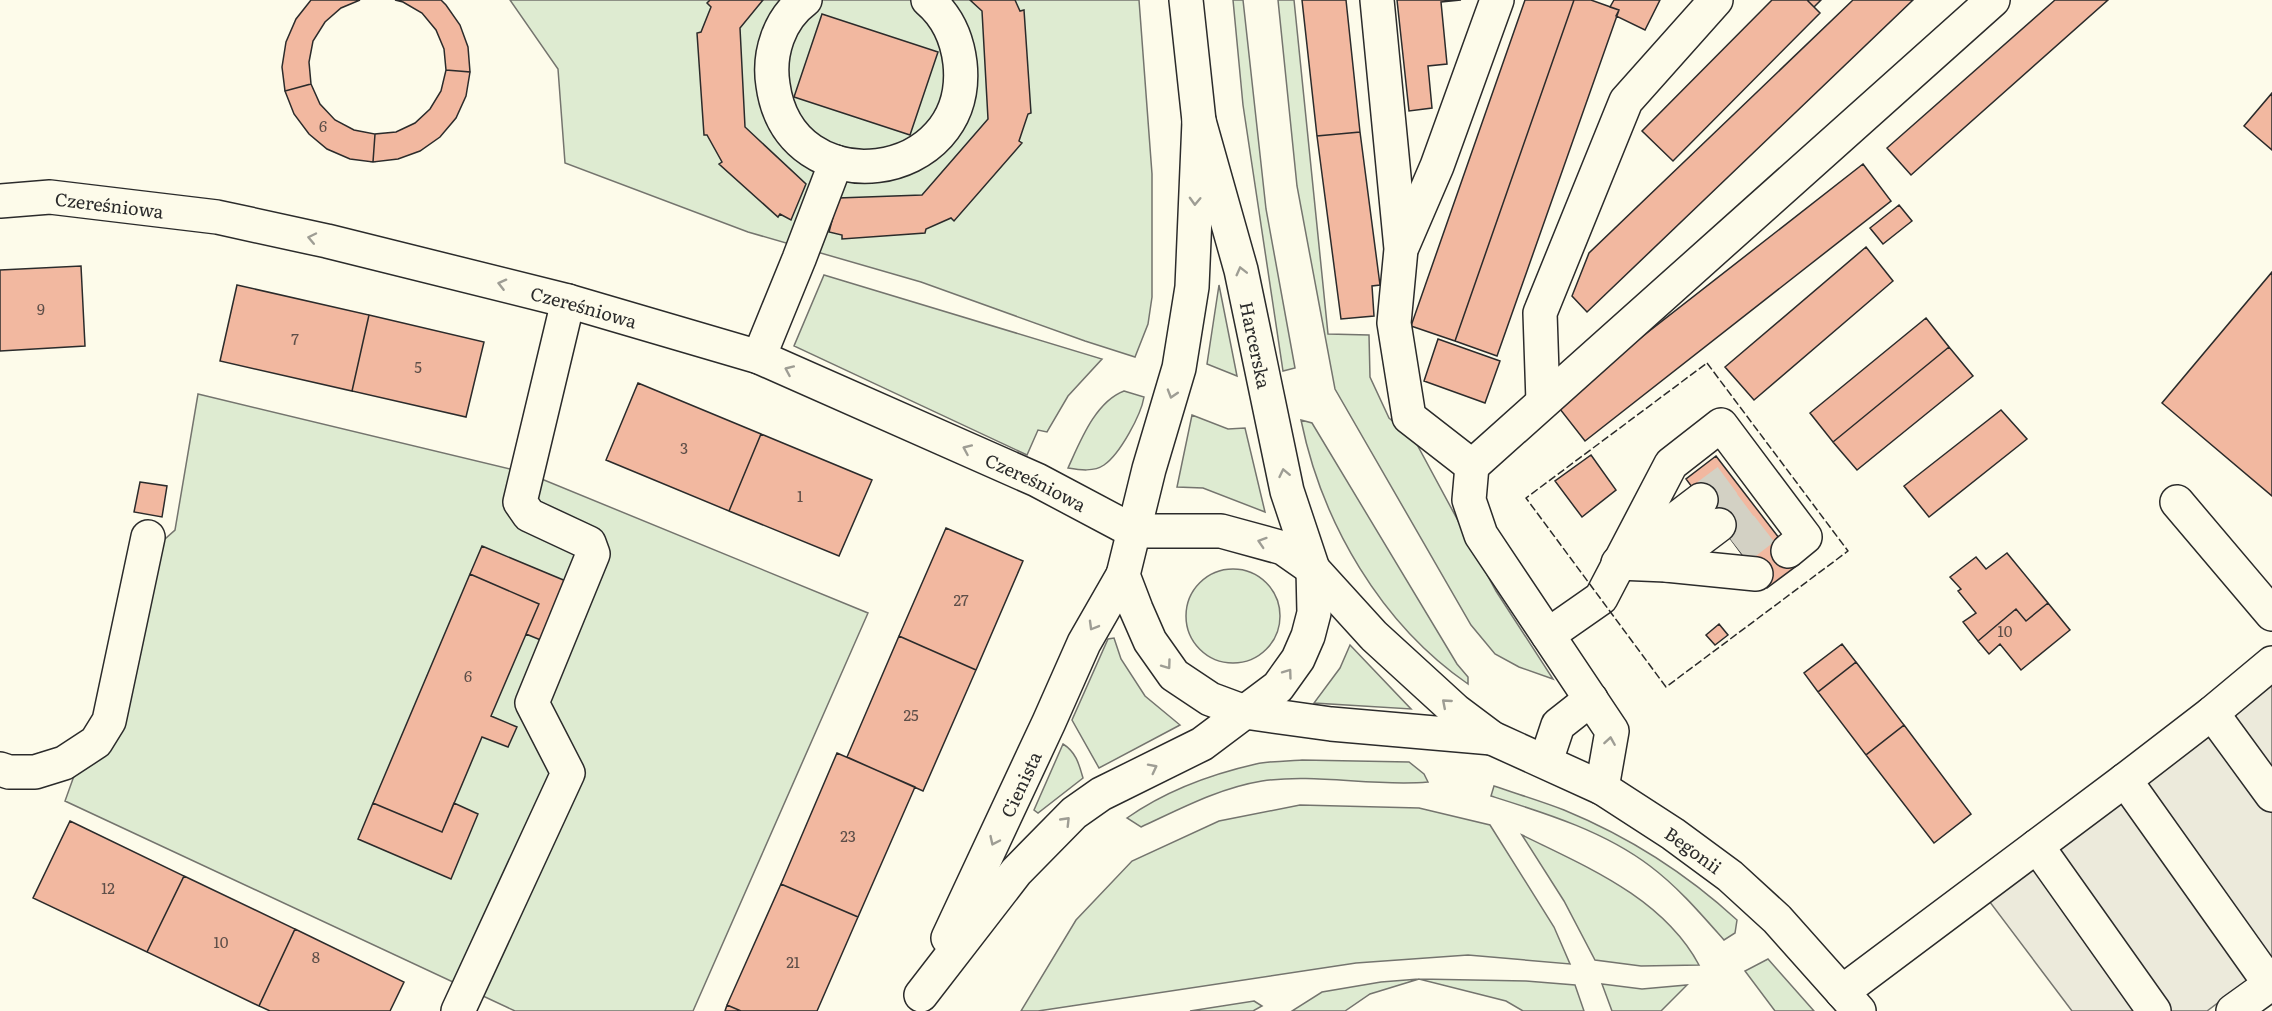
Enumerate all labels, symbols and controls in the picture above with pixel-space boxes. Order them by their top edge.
house number: 6 [319,114,327,137]
street label: Czereśniowa [54,184,166,224]
one-way arrow [1189,196,1202,205]
one-way arrow [308,232,318,245]
one-way arrow [1235,266,1248,276]
one-way arrow [497,279,507,292]
street label: Czereśniowa [528,279,641,334]
house number: 9 [37,297,45,320]
street label: Harcerska [1234,299,1278,391]
house number: 7 [291,327,299,350]
house number: 5 [414,355,422,378]
one-way arrow [784,366,795,378]
one-way arrow [1167,388,1179,399]
house number: 3 [680,436,688,459]
one-way arrow [963,445,974,457]
street label: Czereśniowa [981,445,1092,518]
one-way arrow [1278,468,1291,478]
house number: 1 [797,484,803,507]
one-way arrow [1257,536,1268,549]
house number: 27 [953,588,969,611]
house number: 10 [1998,619,2013,642]
one-way arrow [1089,620,1101,630]
one-way arrow [1160,658,1171,669]
house number: 6 [464,664,472,687]
one-way arrow [1281,668,1292,679]
one-way arrow [1442,699,1453,710]
house number: 25 [903,703,919,726]
one-way arrow [1603,736,1616,746]
street label: Cienista [993,746,1047,822]
one-way arrow [1147,764,1158,775]
one-way arrow [1059,818,1070,829]
street label: Begonii [1660,819,1728,880]
house number: 23 [840,824,856,847]
one-way arrow [989,834,1001,845]
house number: 12 [101,876,115,899]
house number: 10 [214,930,229,953]
house number: 8 [312,945,320,968]
house number: 21 [786,950,800,973]

